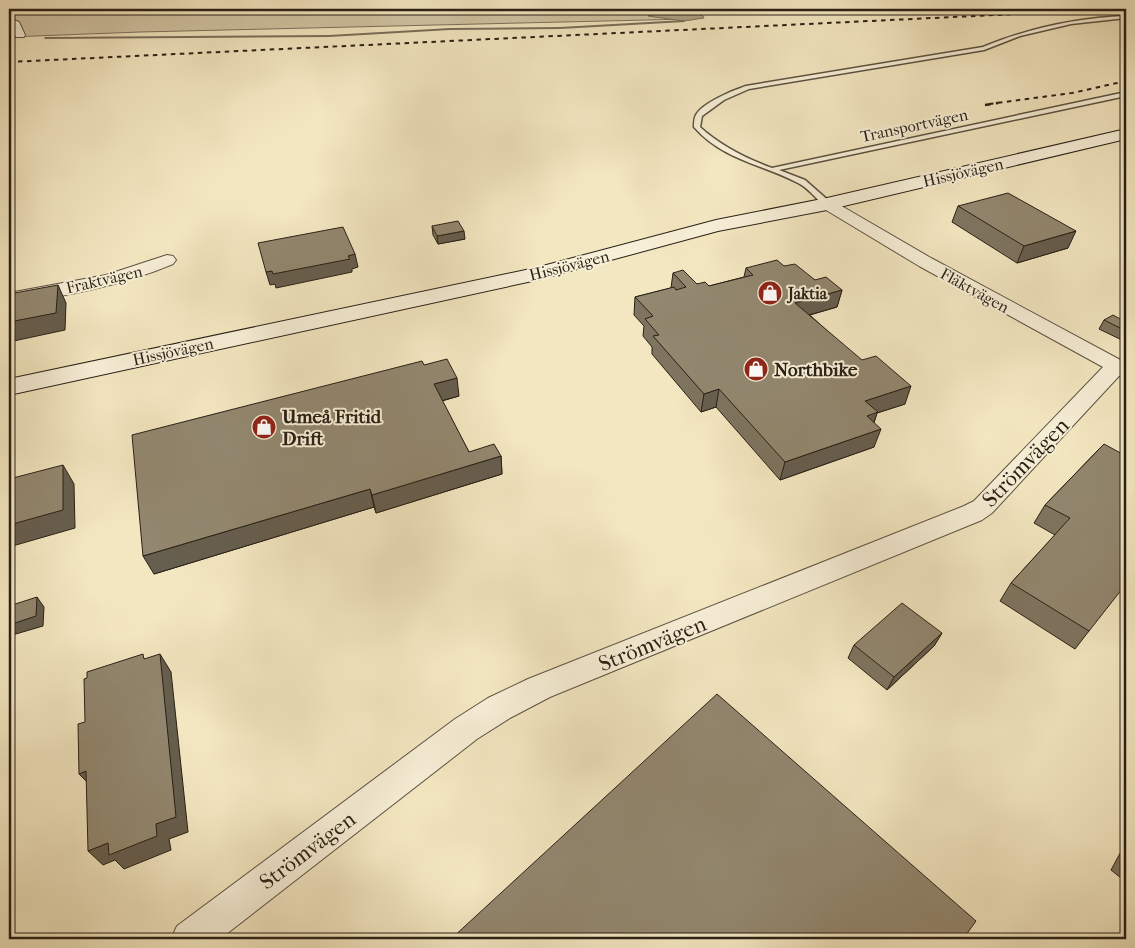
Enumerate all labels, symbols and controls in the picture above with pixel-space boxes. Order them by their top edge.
street label: Transportvägen [859,105,970,146]
street label: Hissjövägen [921,154,1006,191]
street label: Hissjövägen [527,246,612,285]
street label: Fraktvägen [64,261,145,297]
street label: Fläktvägen [937,264,1013,317]
shop icon: Jaktia [757,280,783,306]
place label: Jaktia [786,284,828,304]
street label: Hissjövägen [131,334,216,369]
shop icon: Northbike [743,356,769,382]
place label: Northbike [774,359,858,381]
place label: Umeå Fritid Drift [281,406,382,450]
street label: Strömvägen [977,413,1075,513]
shop icon: Umeå Fritid Drift [251,414,277,440]
street label: Strömvägen [595,610,710,677]
street label: Strömvägen [254,806,361,895]

